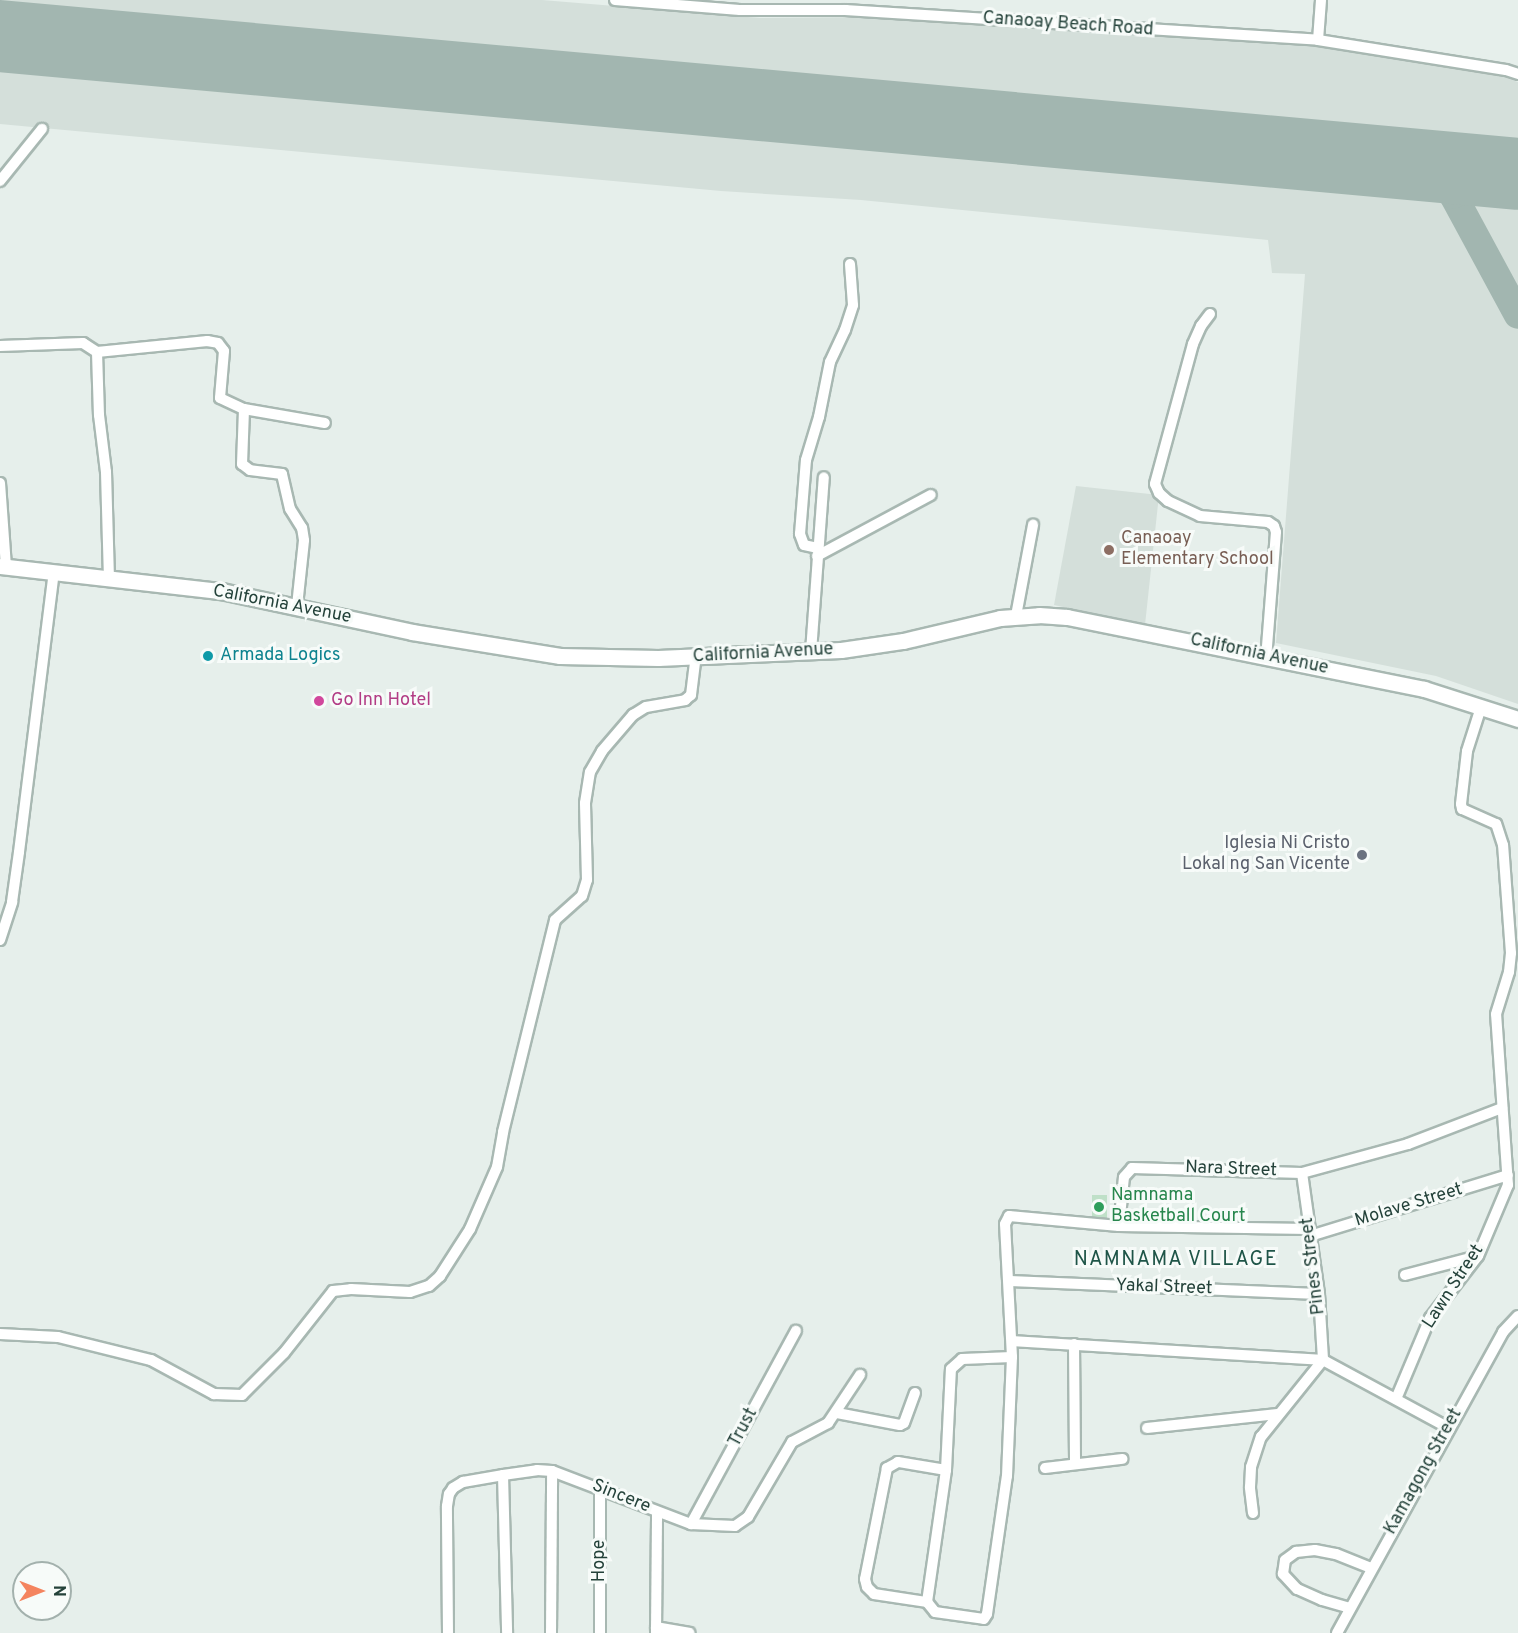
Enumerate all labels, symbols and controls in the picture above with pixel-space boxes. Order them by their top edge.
street label: Canaoay Beach Road [982,8,1154,42]
place label: Canaoay Elementary School [1121,529,1274,572]
marker: Canaoay Elementary School [1102,543,1116,557]
street label: California Avenue [211,581,353,629]
street label: California Avenue [1188,630,1330,680]
street label: California Avenue [692,640,834,668]
place label: Armada Logics [220,645,340,667]
marker: Armada Logics [201,649,215,663]
place label: Go Inn Hotel [331,690,431,712]
marker: Go Inn Hotel [312,694,326,708]
place label: Iglesia Ni Cristo Lokal ng San Vicente [1181,834,1350,876]
marker: Iglesia Ni Cristo Lokal ng San Vicente [1355,848,1369,862]
street label: Nara Street [1185,1158,1277,1182]
street label: Molave Street [1353,1179,1465,1233]
place label: Namnama Basketball Court [1111,1186,1245,1228]
marker: Namnama Basketball Court [1092,1200,1106,1214]
street label: Pines Street [1297,1216,1331,1316]
street label: Lawn Street [1419,1241,1489,1333]
district label: NAMNAMA VILLAGE [1073,1248,1279,1272]
street label: Yakal Street [1115,1276,1213,1300]
street label: Trust [725,1405,763,1451]
street label: Kamagong Street [1380,1405,1468,1539]
street label: Sincere [589,1476,653,1518]
street label: Hope [589,1540,611,1582]
north arrow [12,1561,72,1621]
text: N [48,1585,68,1597]

